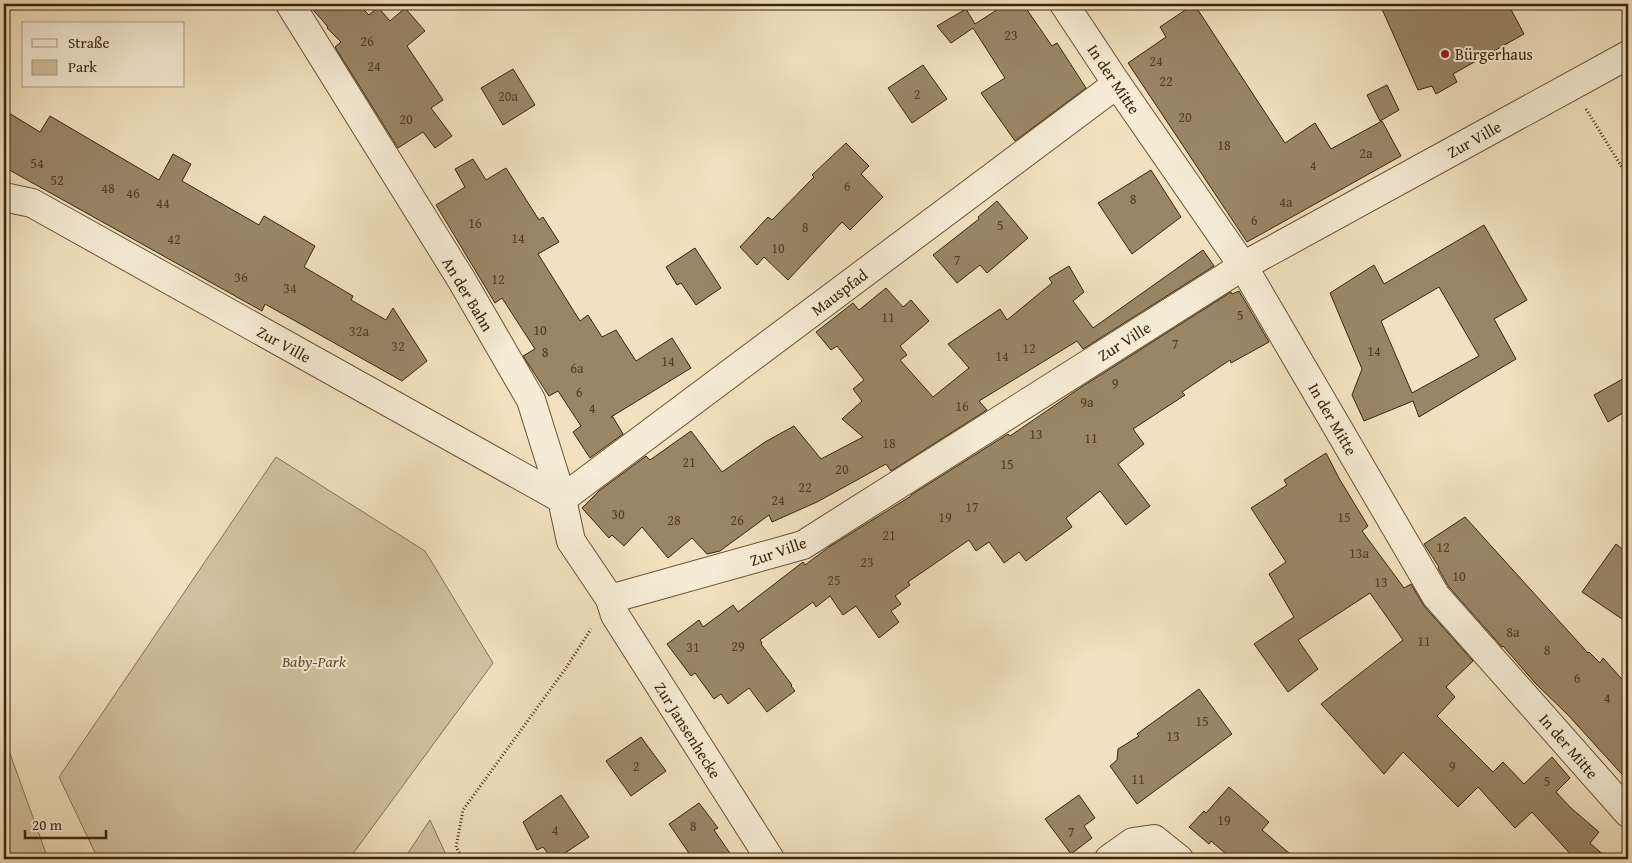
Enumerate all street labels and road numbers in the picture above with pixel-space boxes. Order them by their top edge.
street label: In der Mitte [1082,39,1146,119]
street label: Zur Ville [1443,114,1505,164]
street label: An der Bahn [436,252,500,336]
street label: Mauspfad [806,262,873,321]
street label: Zur Ville [1093,315,1155,367]
street label: Zur Ville [253,319,315,369]
street label: In der Mitte [1303,378,1363,460]
street label: Zur Ville [746,530,810,572]
street label: Zur Jansenhecke [649,677,727,783]
street label: In der Mitte [1534,708,1604,784]

